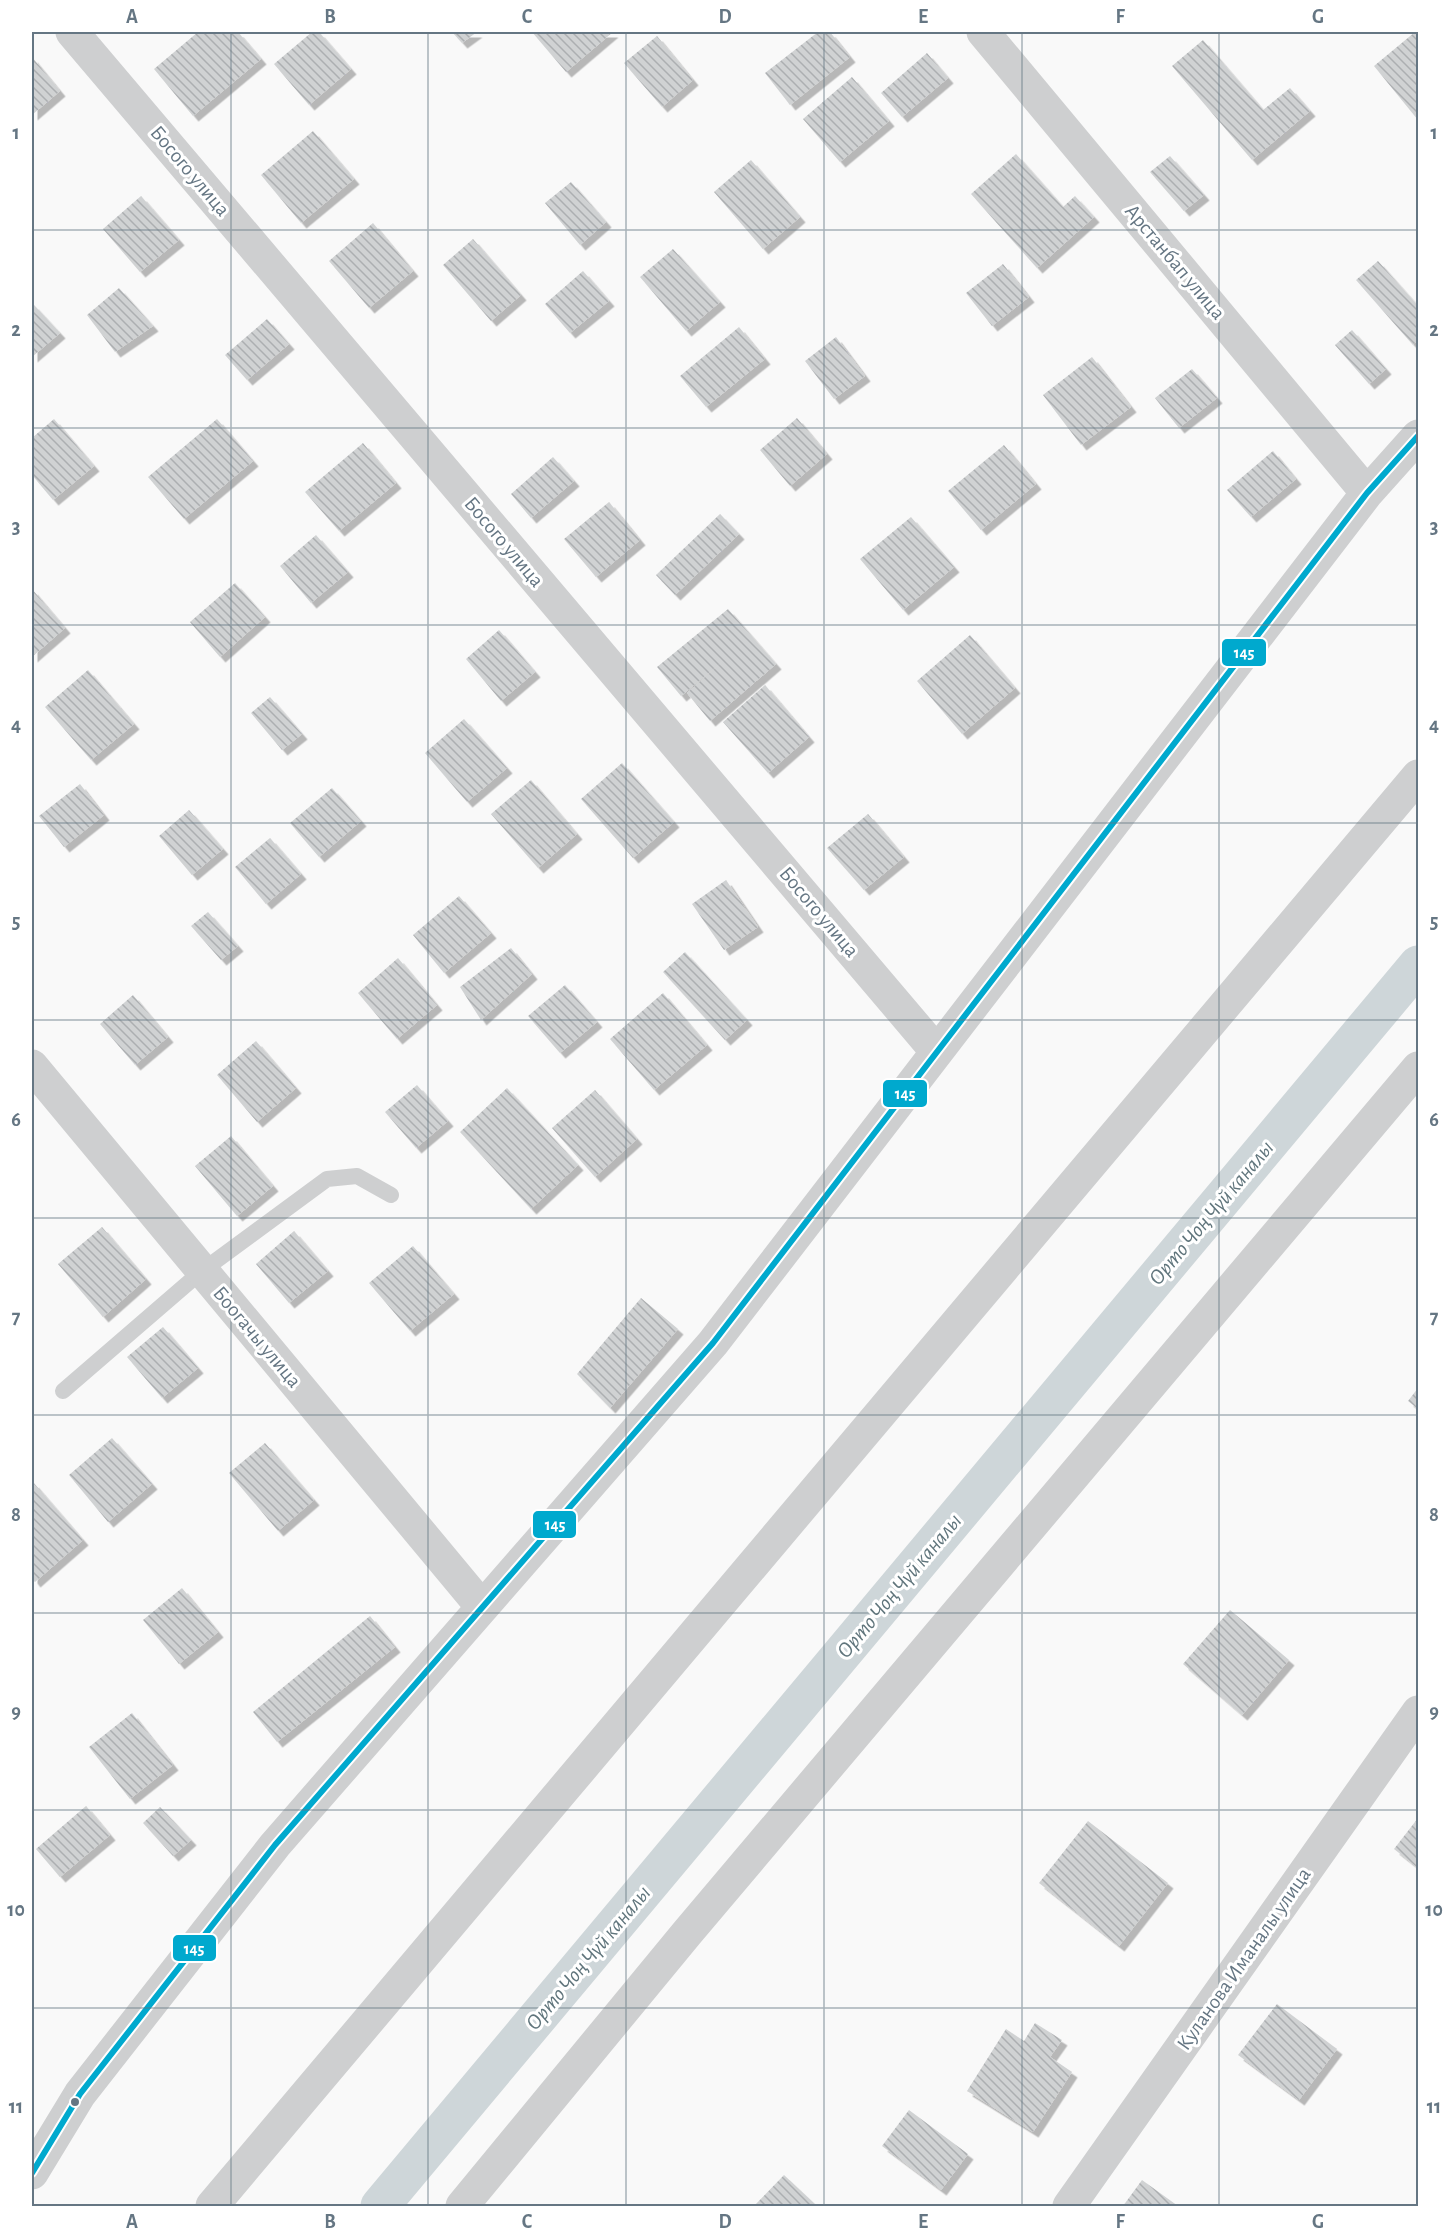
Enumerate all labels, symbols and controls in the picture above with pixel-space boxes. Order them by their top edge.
text: A [126,7,138,27]
text: B [324,7,336,27]
text: C [522,7,533,27]
text: D [718,7,732,27]
text: E [918,7,928,27]
text: F [1115,7,1125,27]
text: G [1312,7,1324,27]
street label: Босого улица [146,122,234,221]
text: 1 [12,123,20,143]
text: 1 [1430,123,1438,143]
street label: Арстанбап улица [1121,200,1229,324]
text: 2 [11,320,21,340]
text: 2 [1429,320,1439,340]
street label: Босого улица [460,493,548,592]
text: 3 [12,517,20,537]
text: 3 [1430,517,1438,537]
line badge: 145 [1221,638,1267,667]
text: 145 [1234,645,1254,661]
text: 4 [11,715,21,735]
text: 4 [1429,715,1439,735]
street label: Босого улица [775,863,863,962]
text: 5 [12,912,20,932]
text: 5 [1430,912,1438,932]
line badge: 145 [882,1079,928,1108]
text: 145 [895,1086,915,1102]
text: 6 [11,1110,21,1130]
text: 6 [1429,1110,1439,1130]
water label: Орто Чоң Чүй каналы [1144,1137,1278,1290]
street label: Боогачы улица [209,1282,305,1392]
text: 7 [12,1307,21,1327]
text: 7 [1430,1307,1439,1327]
text: 8 [11,1505,21,1525]
text: 8 [1429,1505,1439,1525]
line badge: 145 [532,1510,577,1539]
water label: Орто Чоң Чүй каналы [832,1510,966,1663]
text: 145 [545,1517,565,1533]
text: 9 [11,1702,21,1722]
text: 9 [1429,1702,1439,1722]
street label: Куланова Иманалы улица [1173,1864,1315,2054]
water label: Орто Чоң Чүй каналы [521,1882,655,2035]
text: 10 [7,1900,25,1920]
text: 10 [1425,1900,1443,1920]
line badge: 145 [172,1934,217,1962]
text: 145 [184,1941,204,1957]
unlabelled marker [69,2096,81,2108]
text: 11 [9,2097,23,2117]
text: 11 [1427,2097,1441,2117]
text: A [126,2212,138,2232]
text: B [324,2212,336,2232]
text: C [522,2212,533,2232]
text: D [718,2212,732,2232]
text: E [918,2212,928,2232]
text: F [1115,2212,1125,2232]
text: G [1312,2212,1324,2232]

